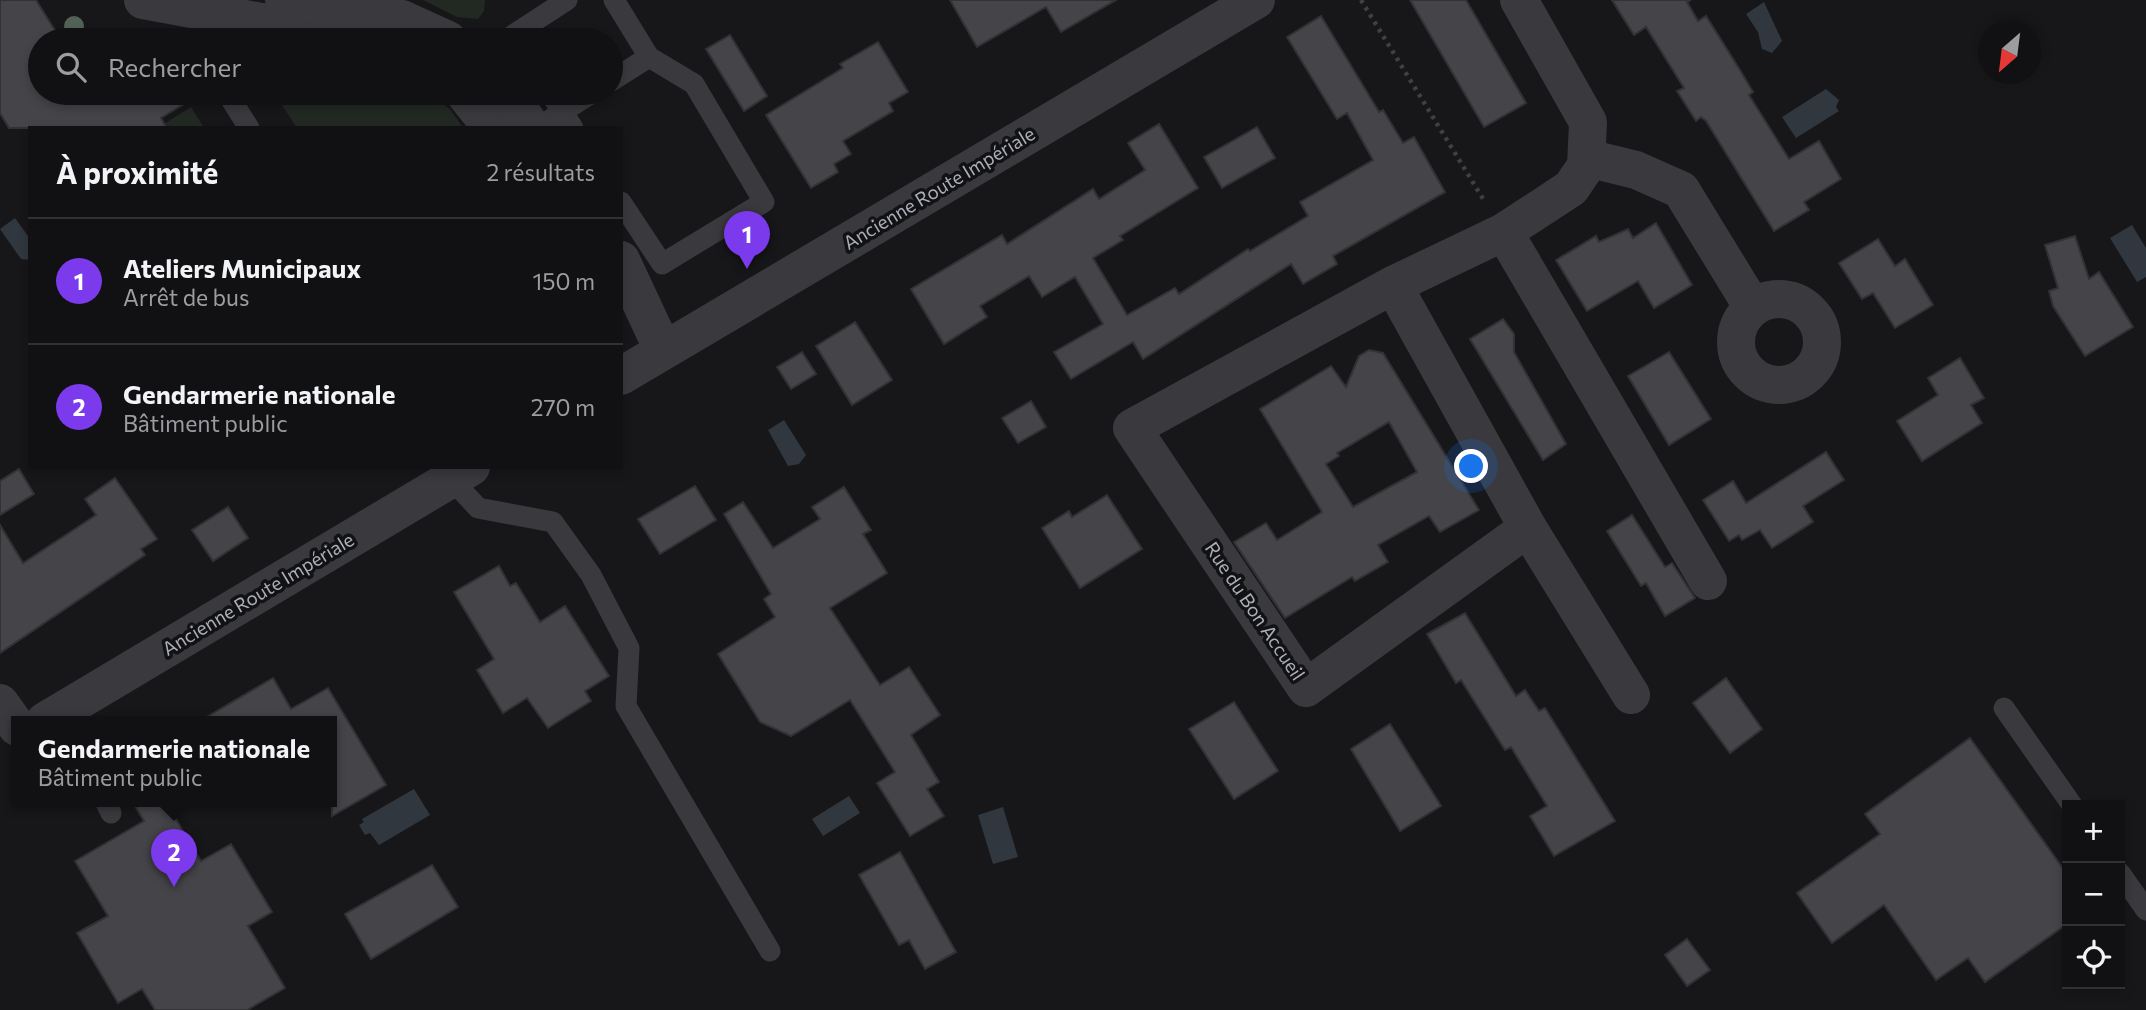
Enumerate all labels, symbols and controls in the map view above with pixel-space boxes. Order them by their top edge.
north arrow [1978,21,2041,84]
search box [28,28,623,105]
icon: search [52,48,90,86]
text: Rechercher [108,51,242,82]
street label: Ancienne Route Impériale [839,121,1039,254]
text: À proximité [56,153,218,190]
text: 2 résultats [486,158,595,186]
pin: 1 [724,211,770,269]
text: Ateliers Municipaux [123,252,361,283]
text: 1 [74,267,84,295]
text: 150 m [532,267,595,295]
text: Arrêt de bus [123,283,249,311]
text: Gendarmerie nationale [123,378,395,409]
text: 2 [72,393,86,421]
text: 270 m [531,393,595,421]
text: Bâtiment public [123,409,288,437]
your location [1454,449,1488,483]
street label: Ancienne Route Impériale [158,527,358,660]
street label: Rue du Bon Accueil [1201,537,1310,684]
popup [11,716,337,807]
text: Gendarmerie nationale [38,732,310,763]
text: Bâtiment public [38,763,202,791]
map controls [2062,800,2125,989]
button: + [2062,800,2125,863]
pin: 2 [151,829,197,887]
button: − [2062,863,2125,926]
button: locate [2062,926,2125,989]

